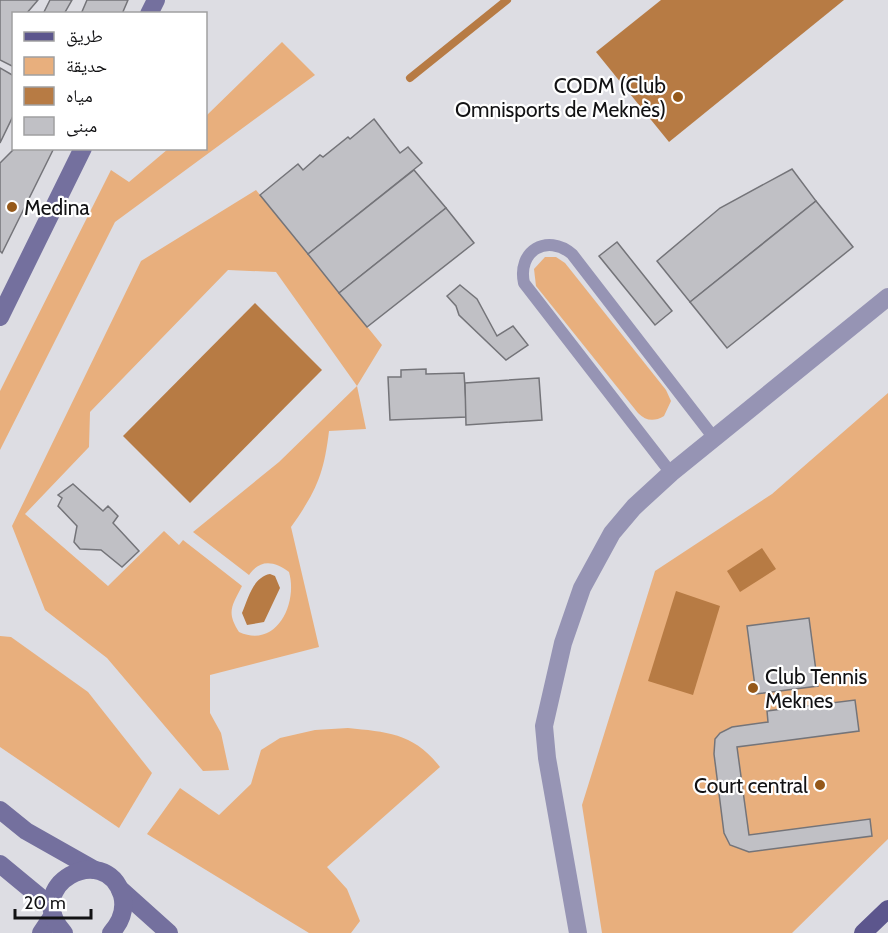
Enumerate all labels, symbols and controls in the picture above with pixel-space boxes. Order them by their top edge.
legend [12,12,207,150]
text: طريق [66,25,103,47]
text: حديقة [66,55,107,77]
place label: CODM (Club Omnisports de Meknès) [455,73,666,122]
text: مياه [66,85,93,107]
marker: CODM (Club Omnisports de Meknès) [671,90,685,104]
text: مبنى [66,115,97,137]
place label: Medina [24,195,89,220]
marker: Medina [5,200,19,214]
place label: Club Tennis Meknes [765,664,867,713]
marker: Club Tennis Meknes [746,681,760,695]
place label: Court central [694,773,808,798]
marker: Court central [813,778,827,792]
scale bar [15,882,92,920]
text: 20 m [24,892,66,914]

